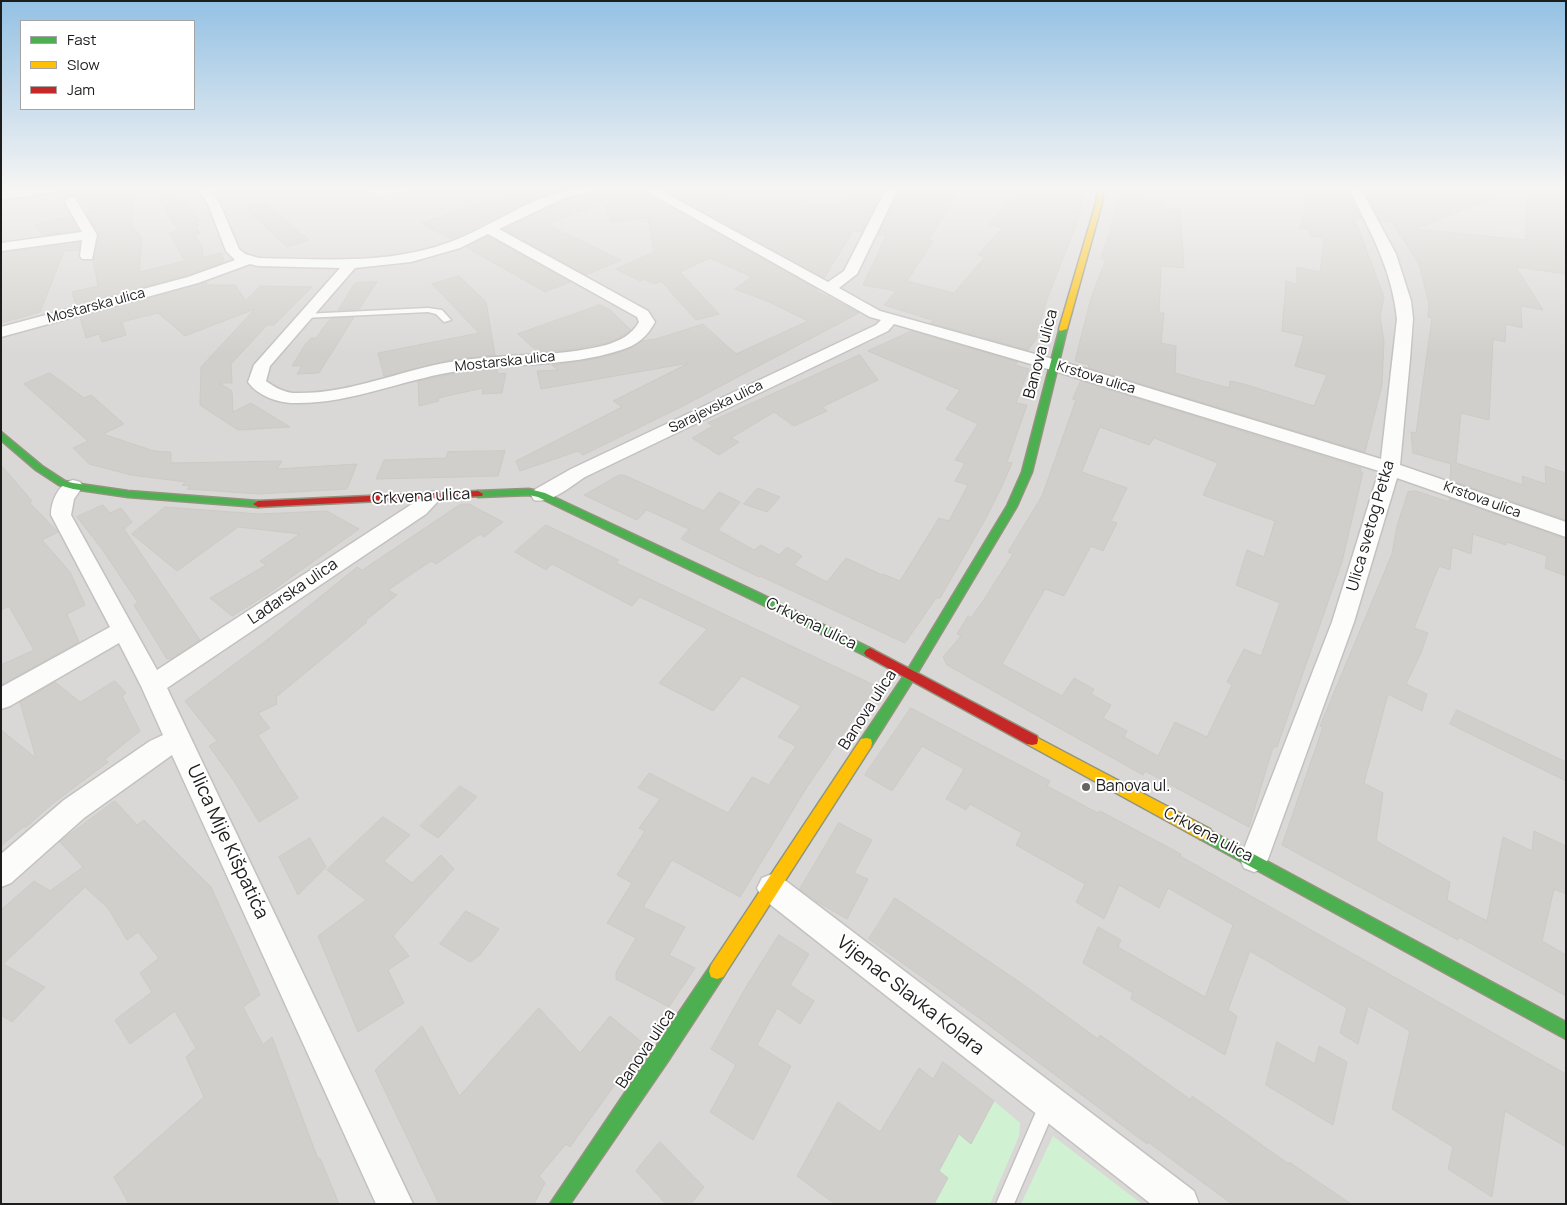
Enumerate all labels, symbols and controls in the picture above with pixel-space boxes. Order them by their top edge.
legend [20,20,195,110]
text: Fast [67,29,96,50]
text: Slow [67,54,100,75]
text: Jam [67,79,95,100]
street label: Mostarska ulica [45,285,147,327]
street label: Banova ulica [1020,307,1062,401]
street label: Mostarska ulica [454,348,556,376]
street label: Krstova ulica [1055,358,1137,398]
street label: Sarajevska ulica [666,377,766,437]
street label: Ulica svetog Petka [1343,458,1399,594]
street label: Krstova ulica [1441,478,1523,522]
street label: Crkvena ulica [371,485,471,509]
street label: Lađarska ulica [245,555,341,629]
street label: Crkvena ulica [763,594,859,654]
street label: Banova ulica [835,666,901,754]
street label: Ulica Mije Kišpatića [181,761,273,923]
place label: Banova ul. [1096,777,1170,797]
marker: Banova ul. [1080,781,1092,793]
street label: Crkvena ulica [1160,803,1256,867]
street label: Vijenac Slavka Kolara [832,931,988,1061]
street label: Banova ulica [612,1006,680,1092]

